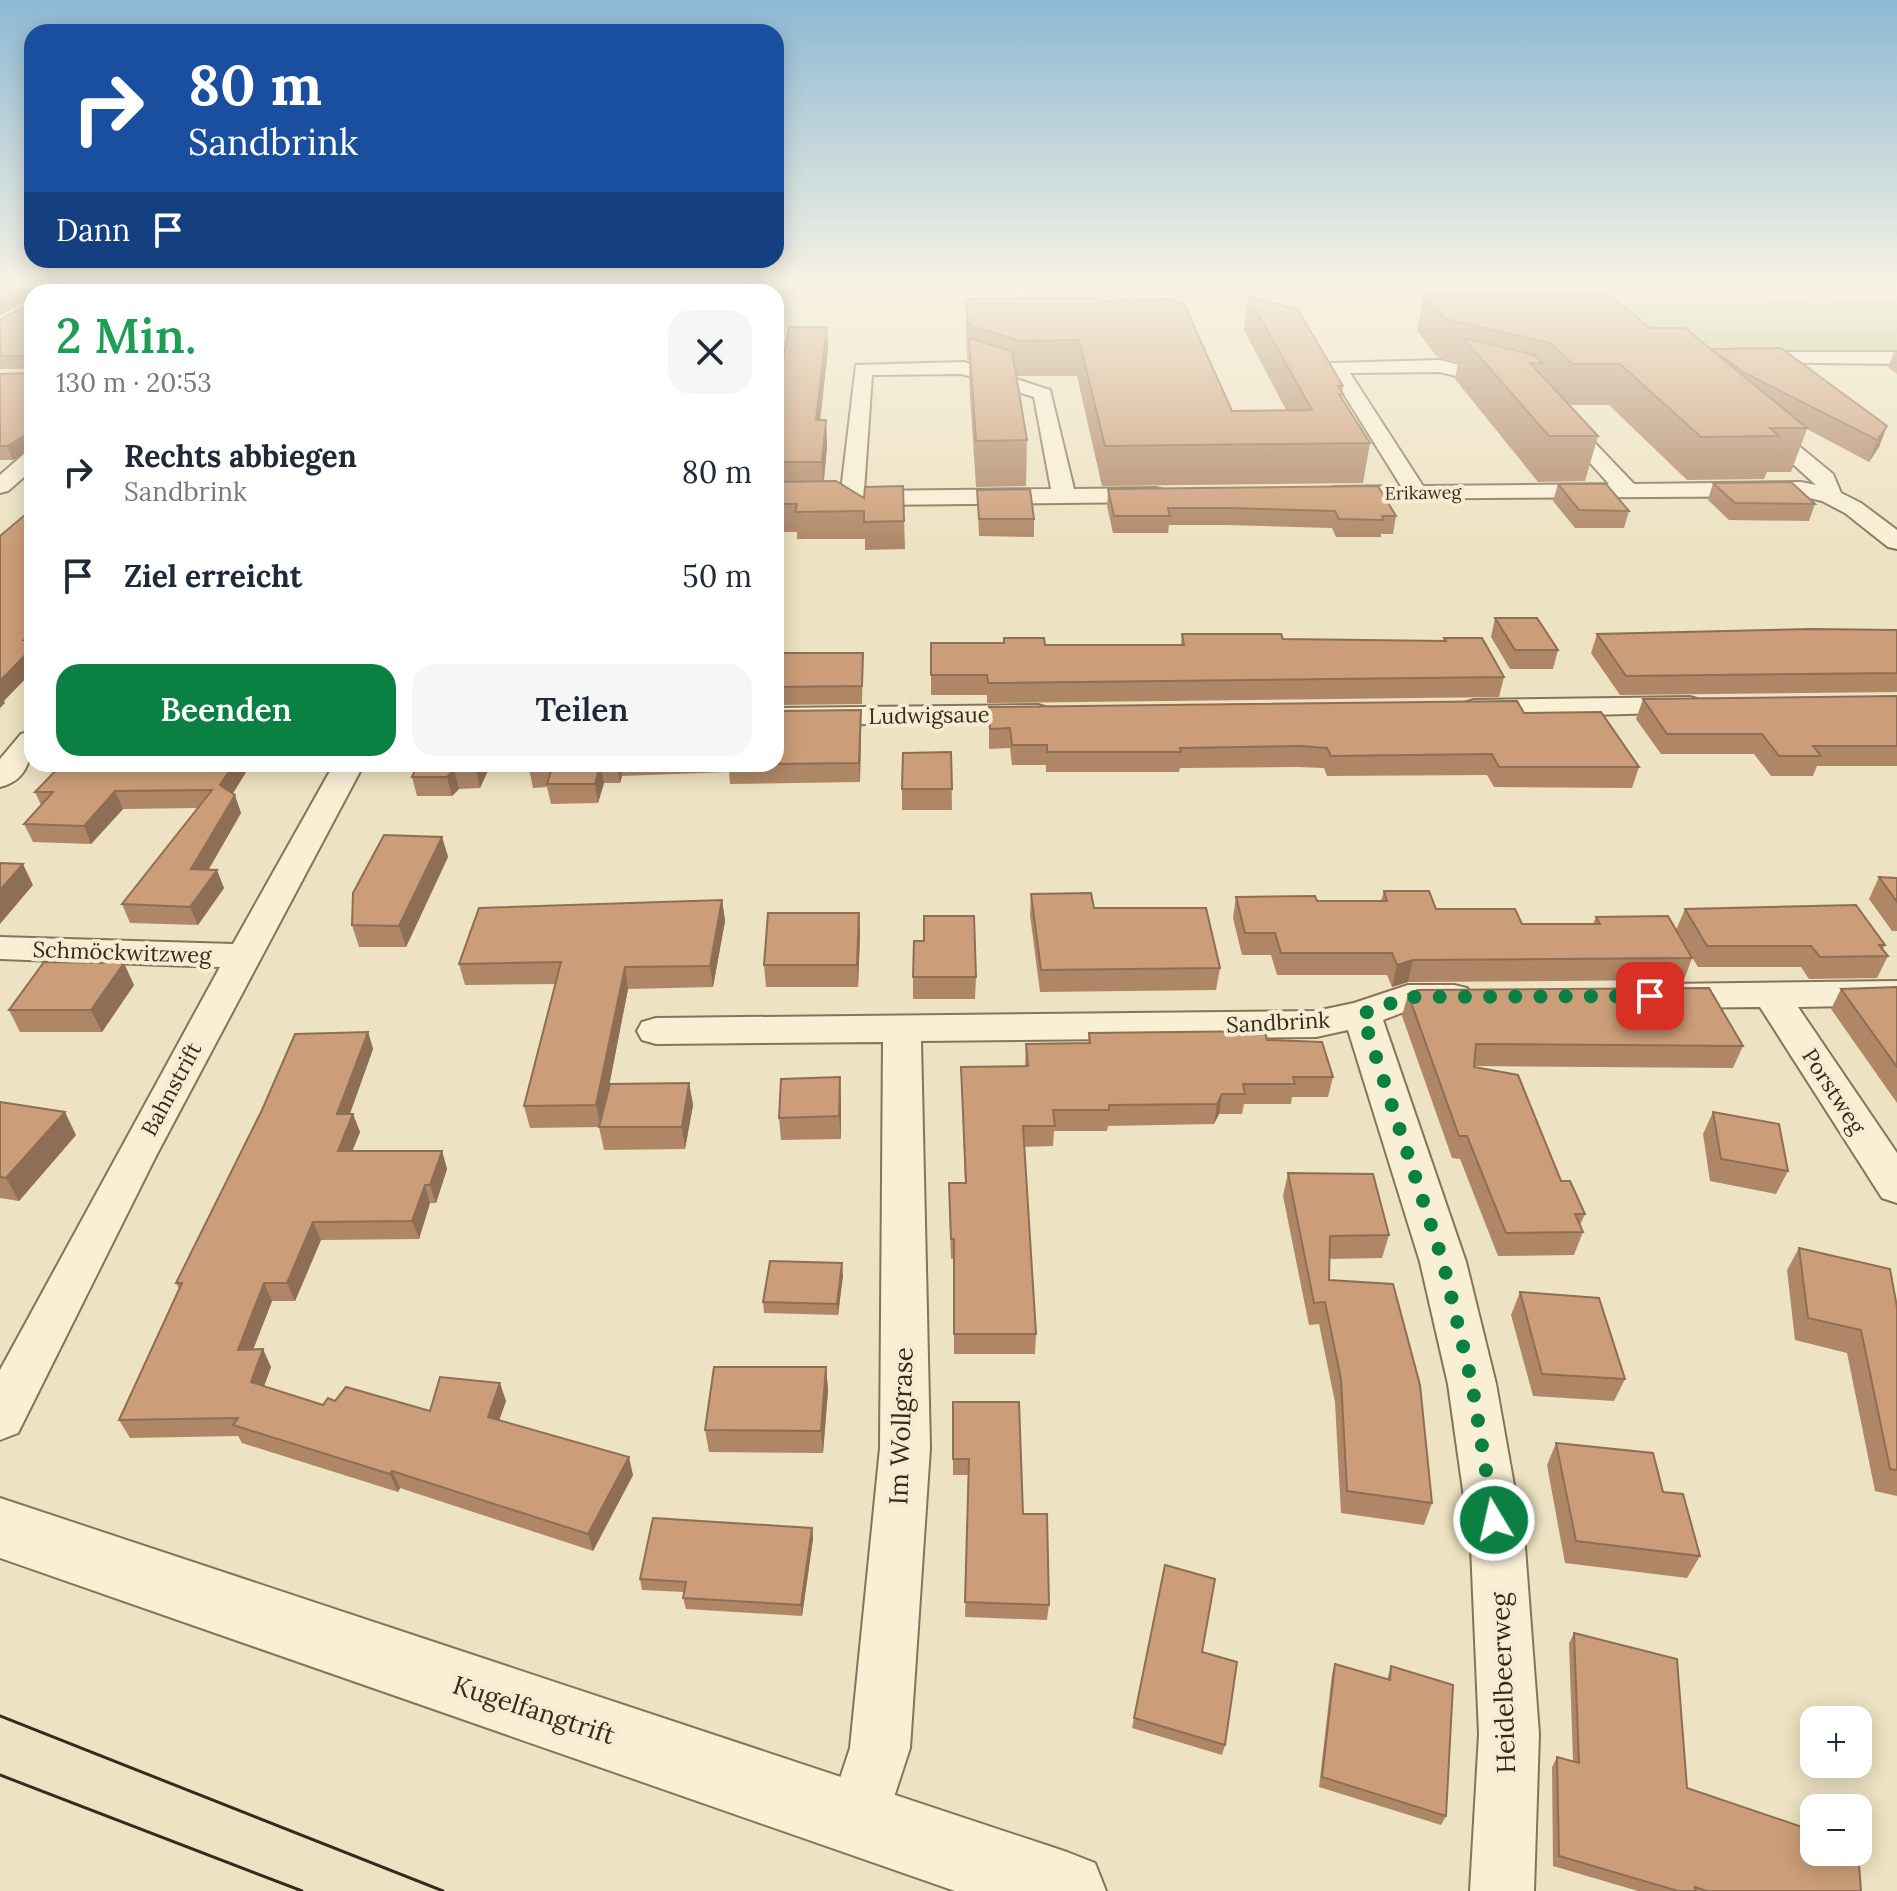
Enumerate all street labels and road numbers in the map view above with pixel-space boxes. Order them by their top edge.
street label: Erikaweg [1384,480,1463,505]
street label: Ludwigsaue [868,700,990,730]
street label: Schmöckwitzweg [32,935,213,969]
street label: Sandbrink [1225,1005,1331,1039]
street label: Bahnstrift [135,1037,208,1141]
street label: Porstweg [1796,1043,1872,1140]
street label: Im Wollgrase [881,1347,920,1505]
street label: Heidelbeerweg [1483,1591,1522,1774]
street label: Kugelfangtrift [449,1668,619,1751]

